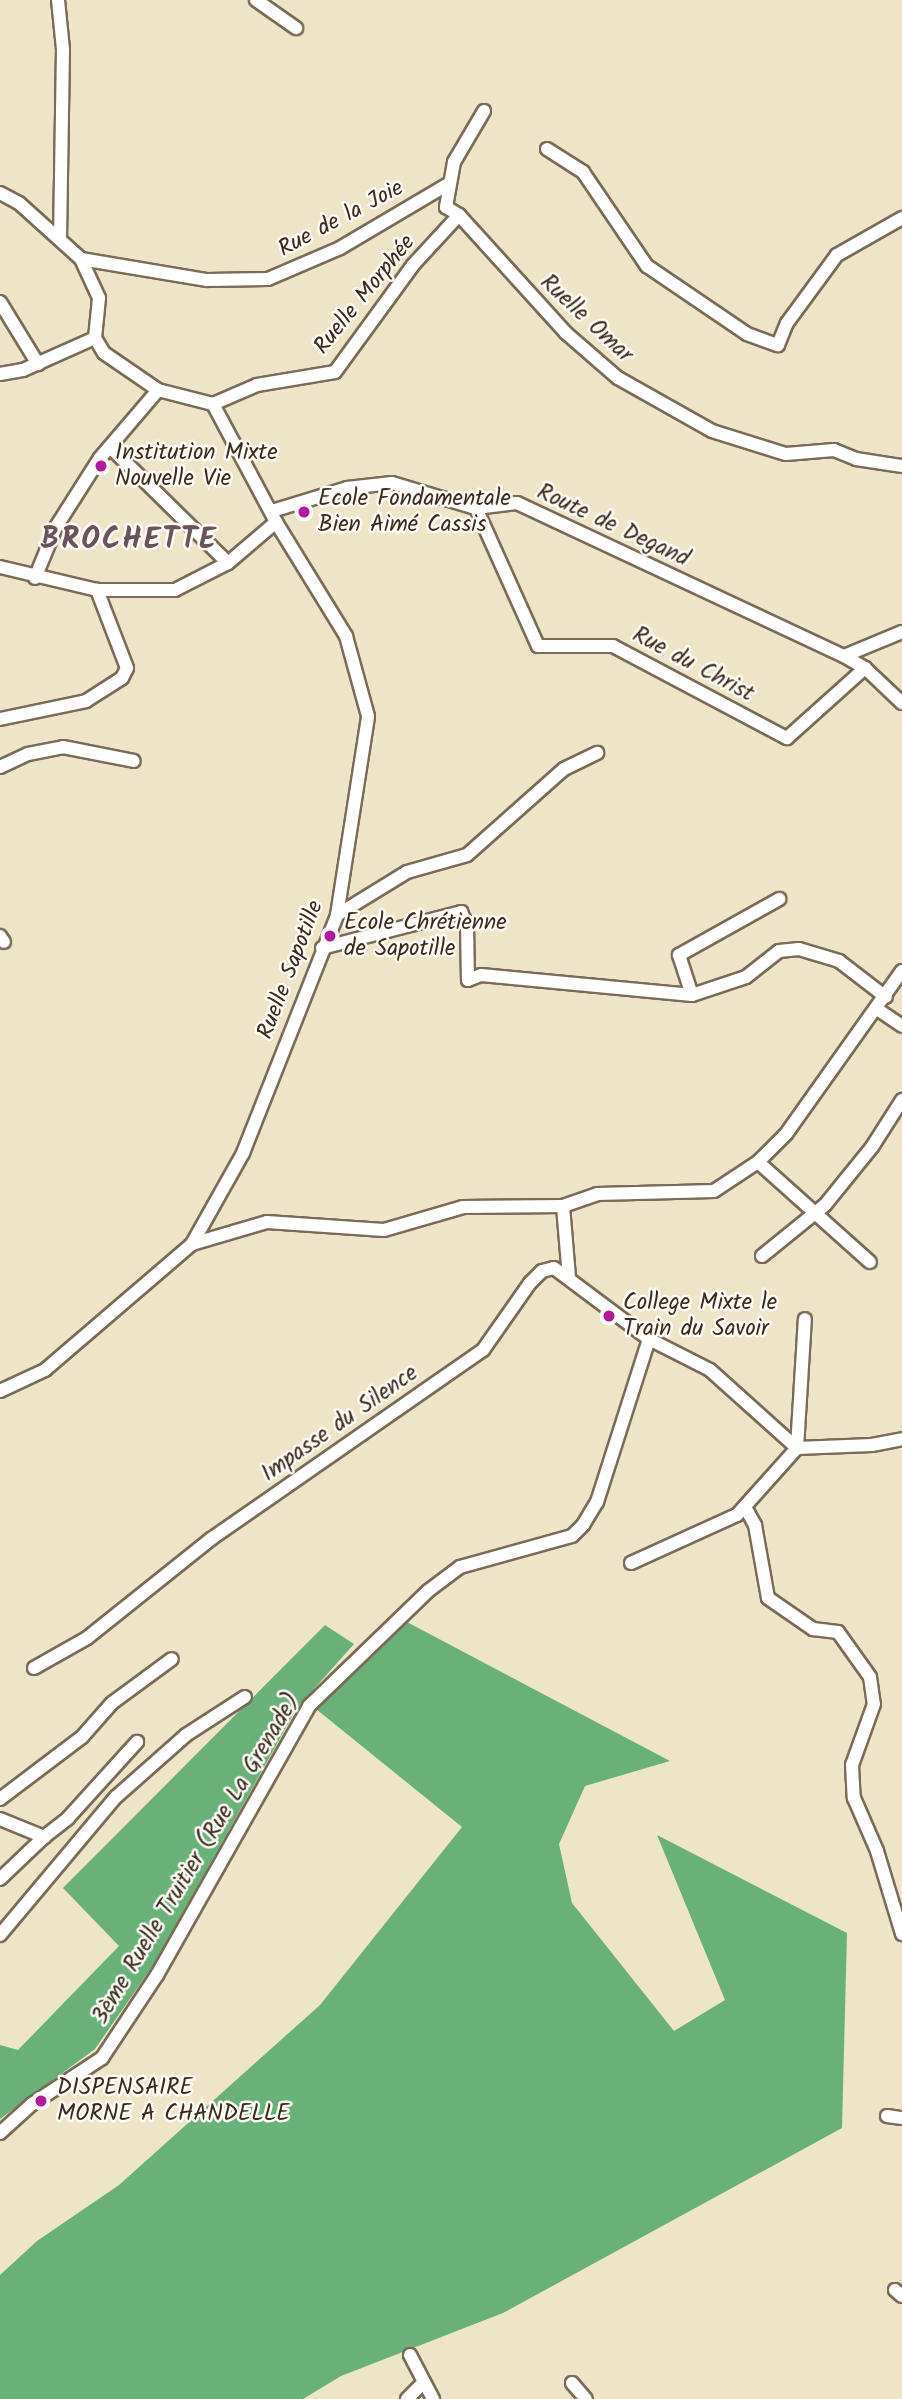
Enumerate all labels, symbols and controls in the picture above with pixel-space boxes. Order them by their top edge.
street label: Rue de la Joie [274,174,408,264]
street label: Ruelle Morphée [308,230,422,360]
street label: Ruelle Omar [534,269,638,369]
place label: Institution Mixte Nouvelle Vie [115,439,277,493]
marker: Institution Mixte Nouvelle Vie [93,458,109,474]
street label: Route de Degand [532,479,694,573]
place label: Ecole Fondamentale Bien Aimé Cassis [318,485,511,539]
marker: Ecole Fondamentale Bien Aimé Cassis [296,504,312,520]
district label: BROCHETTE [42,522,216,558]
street label: Rue du Christ [627,621,759,709]
street label: Ruelle Sapotille [252,897,330,1043]
place label: Ecole Chrétienne de Sapotille [344,909,507,963]
marker: Ecole Chrétienne de Sapotille [322,928,338,944]
place label: College Mixte le Train du Savoir [623,1289,777,1343]
marker: College Mixte le Train du Savoir [601,1308,617,1324]
street label: Impasse du Silence [256,1360,424,1488]
street label: 3ème Ruelle Truitier (Rue La Grenade) [87,1689,307,2029]
place label: DISPENSAIRE MORNE A CHANDELLE [57,2074,290,2128]
marker: DISPENSAIRE MORNE A CHANDELLE [31,2091,51,2111]

